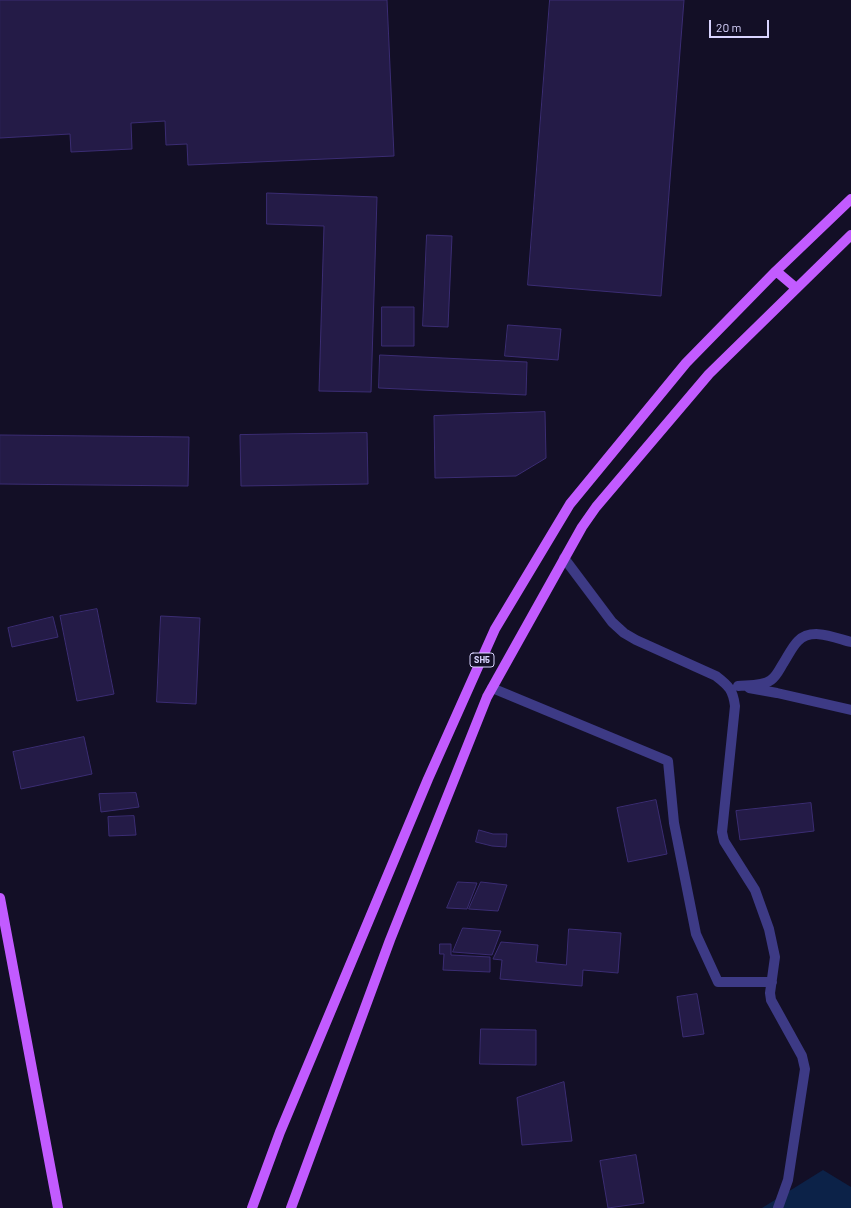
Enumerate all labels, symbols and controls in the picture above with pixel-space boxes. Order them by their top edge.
scale bar [711,12,771,38]
text: 20 m [716,20,742,34]
road number: SH5 [470,653,494,667]

